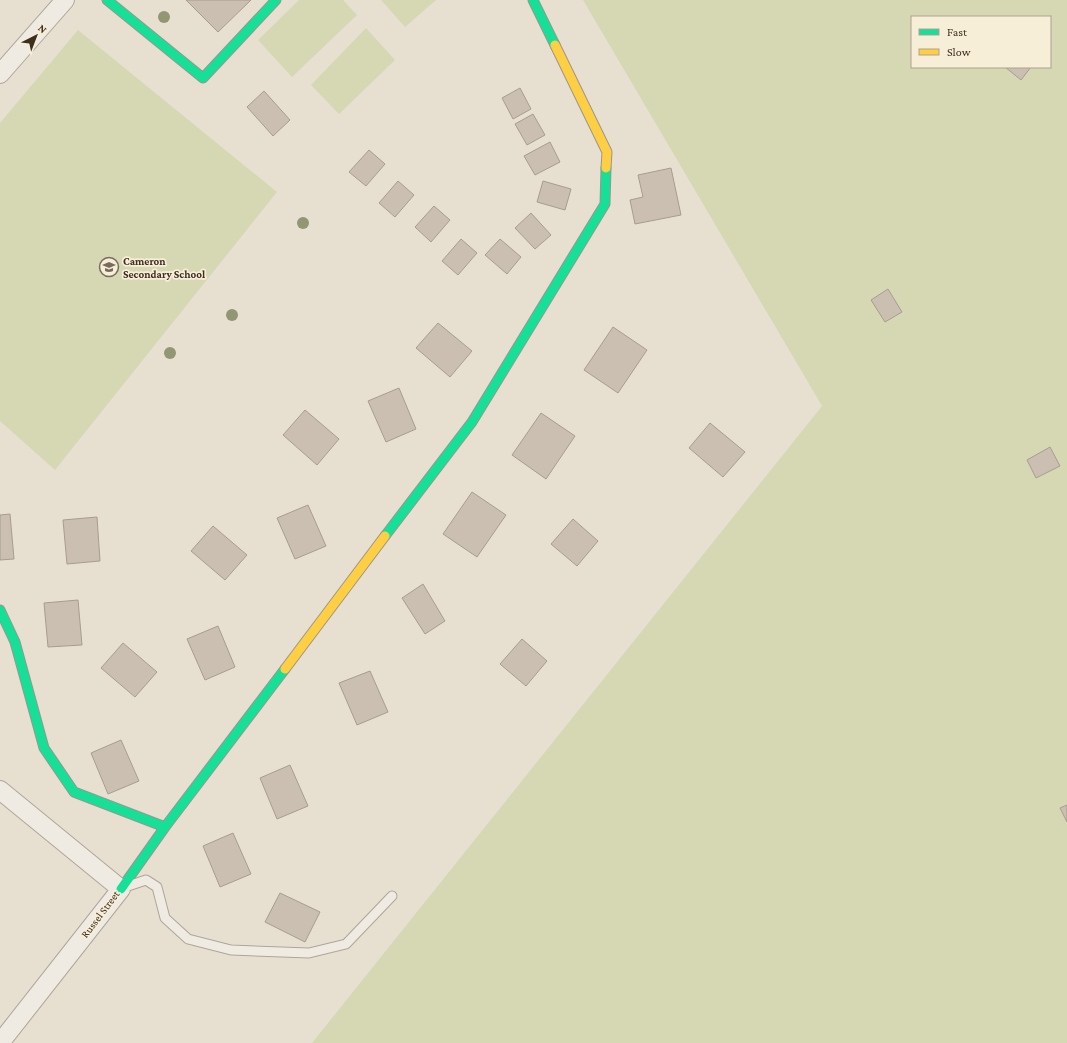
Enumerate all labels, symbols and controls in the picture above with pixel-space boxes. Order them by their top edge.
north arrow [16,16,56,56]
legend [911,16,1051,68]
text: N [36,22,50,36]
text: Fast [947,25,968,39]
text: Slow [947,45,971,59]
place label: Cameron Secondary School [123,255,206,280]
school or university icon: Cameron Secondary School [98,256,120,278]
street label: Russel Street [78,888,122,940]

